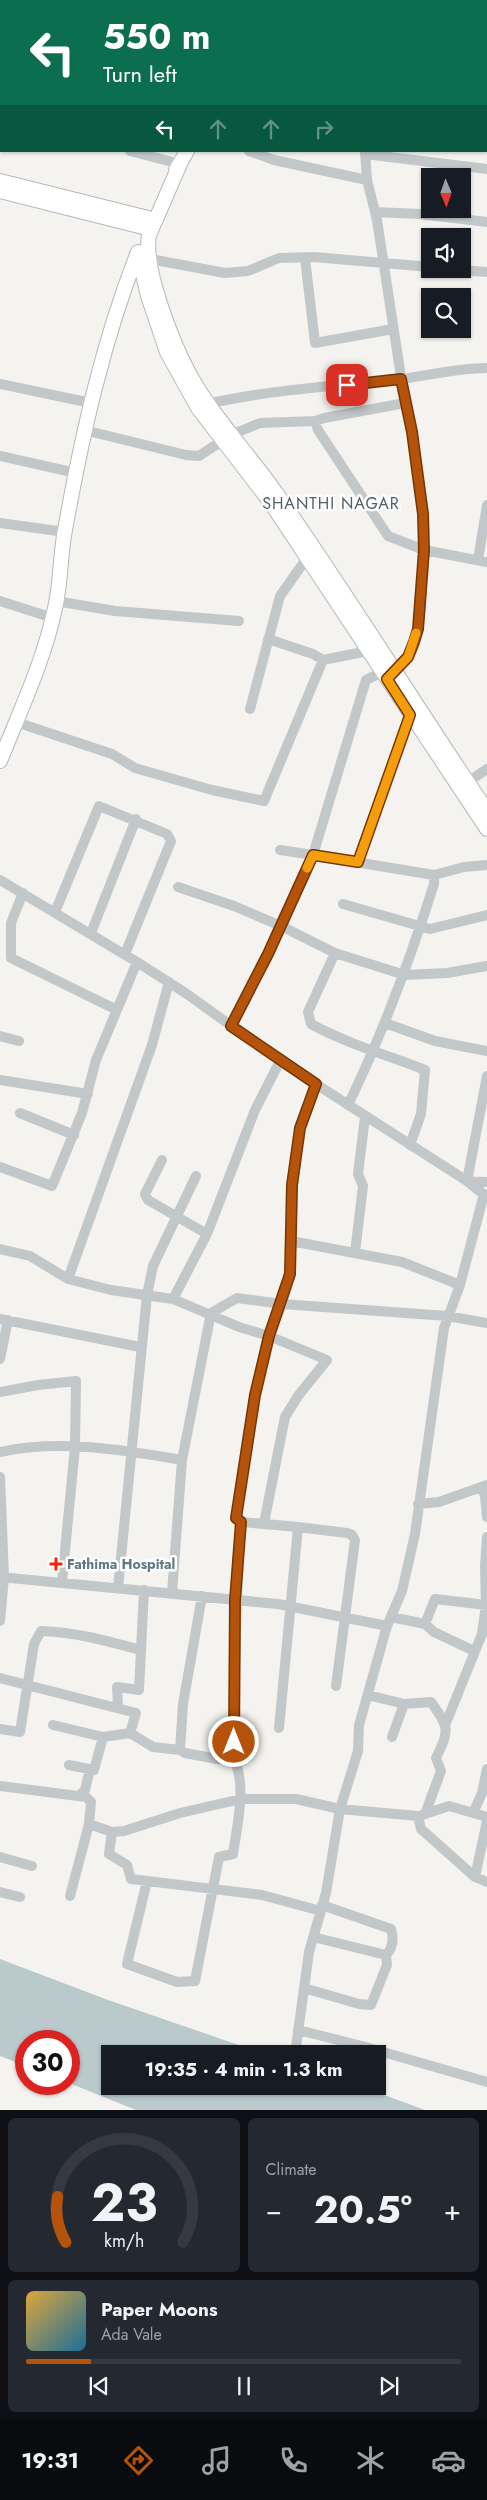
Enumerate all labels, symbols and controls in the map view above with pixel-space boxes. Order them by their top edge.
text: 550 m [103,12,211,62]
icon: left [20,20,85,85]
text: Turn left [103,58,177,90]
icon: left [151,115,179,143]
icon: ahead [204,115,232,143]
icon: ahead [257,115,285,143]
icon: right [310,115,338,143]
north arrow [421,168,471,218]
map controls [421,168,471,338]
button: sound [421,228,471,278]
button: search [421,288,471,338]
pin [326,364,368,406]
icon: arrive [333,371,361,399]
district label: SHANTHI NAGAR [262,492,400,515]
place label: Fathima Hospital [67,1554,175,1574]
marker: Fathima Hospital [49,1557,63,1571]
position arrow [207,1715,259,1767]
speed limit sign: 30 [15,2030,80,2095]
text: 19:35 · 4 min · 1.3 km [144,2056,343,2083]
text: Climate [266,2158,317,2181]
text: 23 [91,2165,157,2241]
text: 20.5° [314,2182,412,2237]
text: − [266,2190,282,2231]
text: + [444,2190,461,2231]
text: km/h [104,2228,144,2254]
text: Paper Moons [101,2296,218,2323]
text: Ada Vale [101,2323,162,2346]
icon: previous [85,2372,113,2400]
icon: pause [230,2372,258,2400]
icon: next [375,2372,403,2400]
icon: directions [121,2443,156,2478]
icon: music [199,2443,234,2478]
icon: phone [276,2443,311,2478]
icon: climate [353,2443,388,2478]
icon: car [431,2443,466,2478]
text: 19:31 [21,2444,79,2476]

